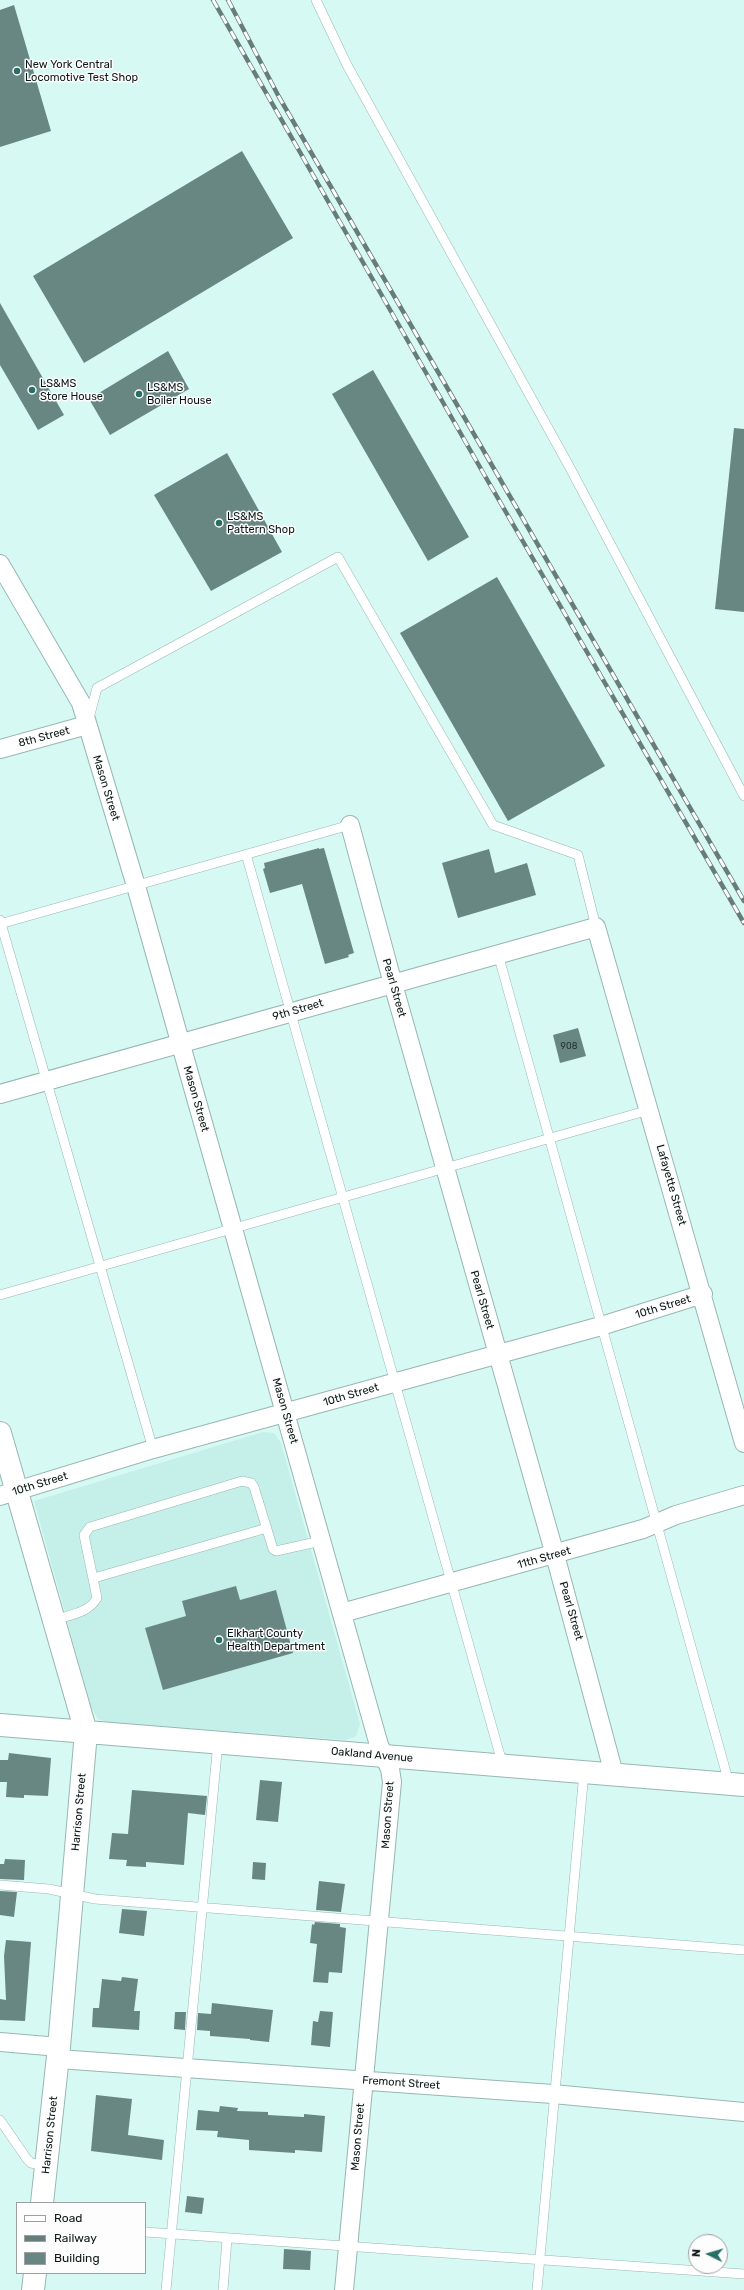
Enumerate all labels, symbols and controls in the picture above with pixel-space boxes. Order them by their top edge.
place label: New York Central Locomotive Test Shop [25,58,138,84]
marker: New York Central Locomotive Test Shop [12,66,22,76]
place label: LS&MS Store House [40,377,103,403]
place label: LS&MS Boiler House [147,381,212,407]
marker: LS&MS Store House [27,385,37,395]
marker: LS&MS Boiler House [134,389,144,399]
place label: LS&MS Pattern Shop [227,510,295,536]
marker: LS&MS Pattern Shop [214,518,224,528]
street label: 8th Street [17,724,71,750]
street label: Mason Street [90,754,122,822]
street label: Pearl Street [379,957,409,1019]
street label: 9th Street [271,996,325,1024]
house number: 908 [561,1041,577,1051]
street label: Mason Street [180,1065,212,1133]
street label: Lafayette Street [653,1143,689,1227]
street label: Pearl Street [467,1269,497,1331]
street label: 10th Street [634,1292,692,1322]
street label: Mason Street [269,1377,301,1445]
street label: 10th Street [322,1381,380,1409]
street label: 10th Street [11,1469,69,1499]
street label: 11th Street [516,1544,572,1572]
street label: Pearl Street [556,1580,586,1642]
place label: Elkhart County Health Department [227,1627,325,1653]
marker: Elkhart County Health Department [214,1635,224,1645]
street label: Oakland Avenue [330,1745,414,1765]
street label: Harrison Street [69,1773,89,1851]
street label: Mason Street [379,1781,397,1849]
street label: Fremont Street [362,2074,440,2092]
street label: Harrison Street [39,2096,61,2174]
street label: Mason Street [348,2103,368,2171]
legend [16,2202,146,2274]
text: Road [54,2211,82,2225]
text: Railway [54,2231,97,2245]
north arrow [688,2234,728,2274]
text: N [690,2248,703,2258]
text: Building [54,2251,100,2265]

